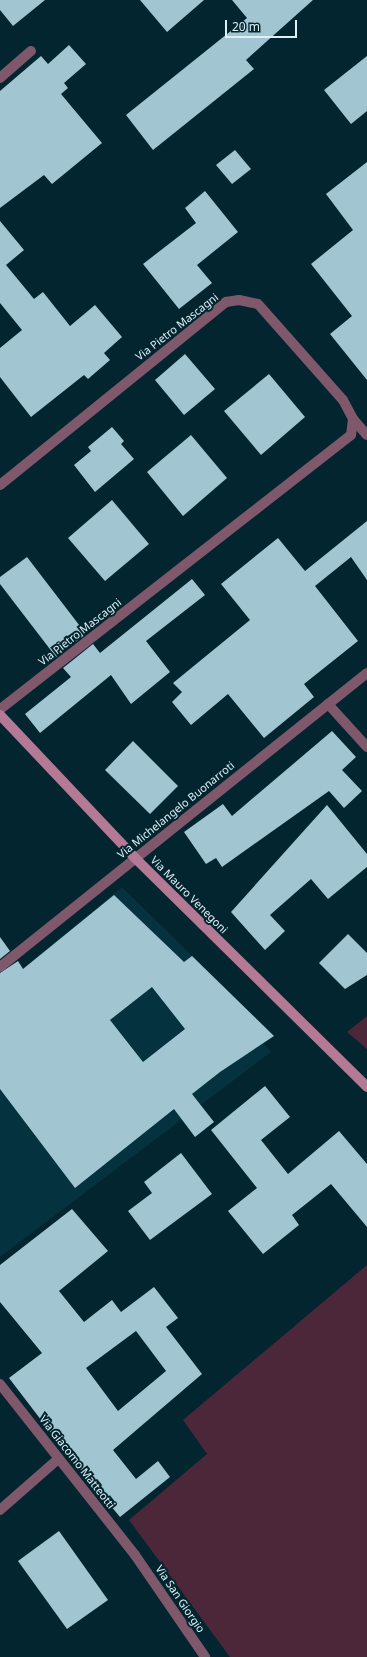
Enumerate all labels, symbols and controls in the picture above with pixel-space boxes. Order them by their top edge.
scale bar [227,12,299,38]
text: 20 m [232,18,260,35]
street label: Via Pietro Mascagni [133,291,221,363]
street label: Via Pietro Mascagni [36,596,124,668]
street label: Via Michelangelo Buonarroti [115,759,237,861]
street label: Via Mauro Venegoni [148,854,230,936]
street label: Via Giacomo Matteotti [36,1413,118,1511]
street label: Via San Giorgio [153,1563,207,1635]

